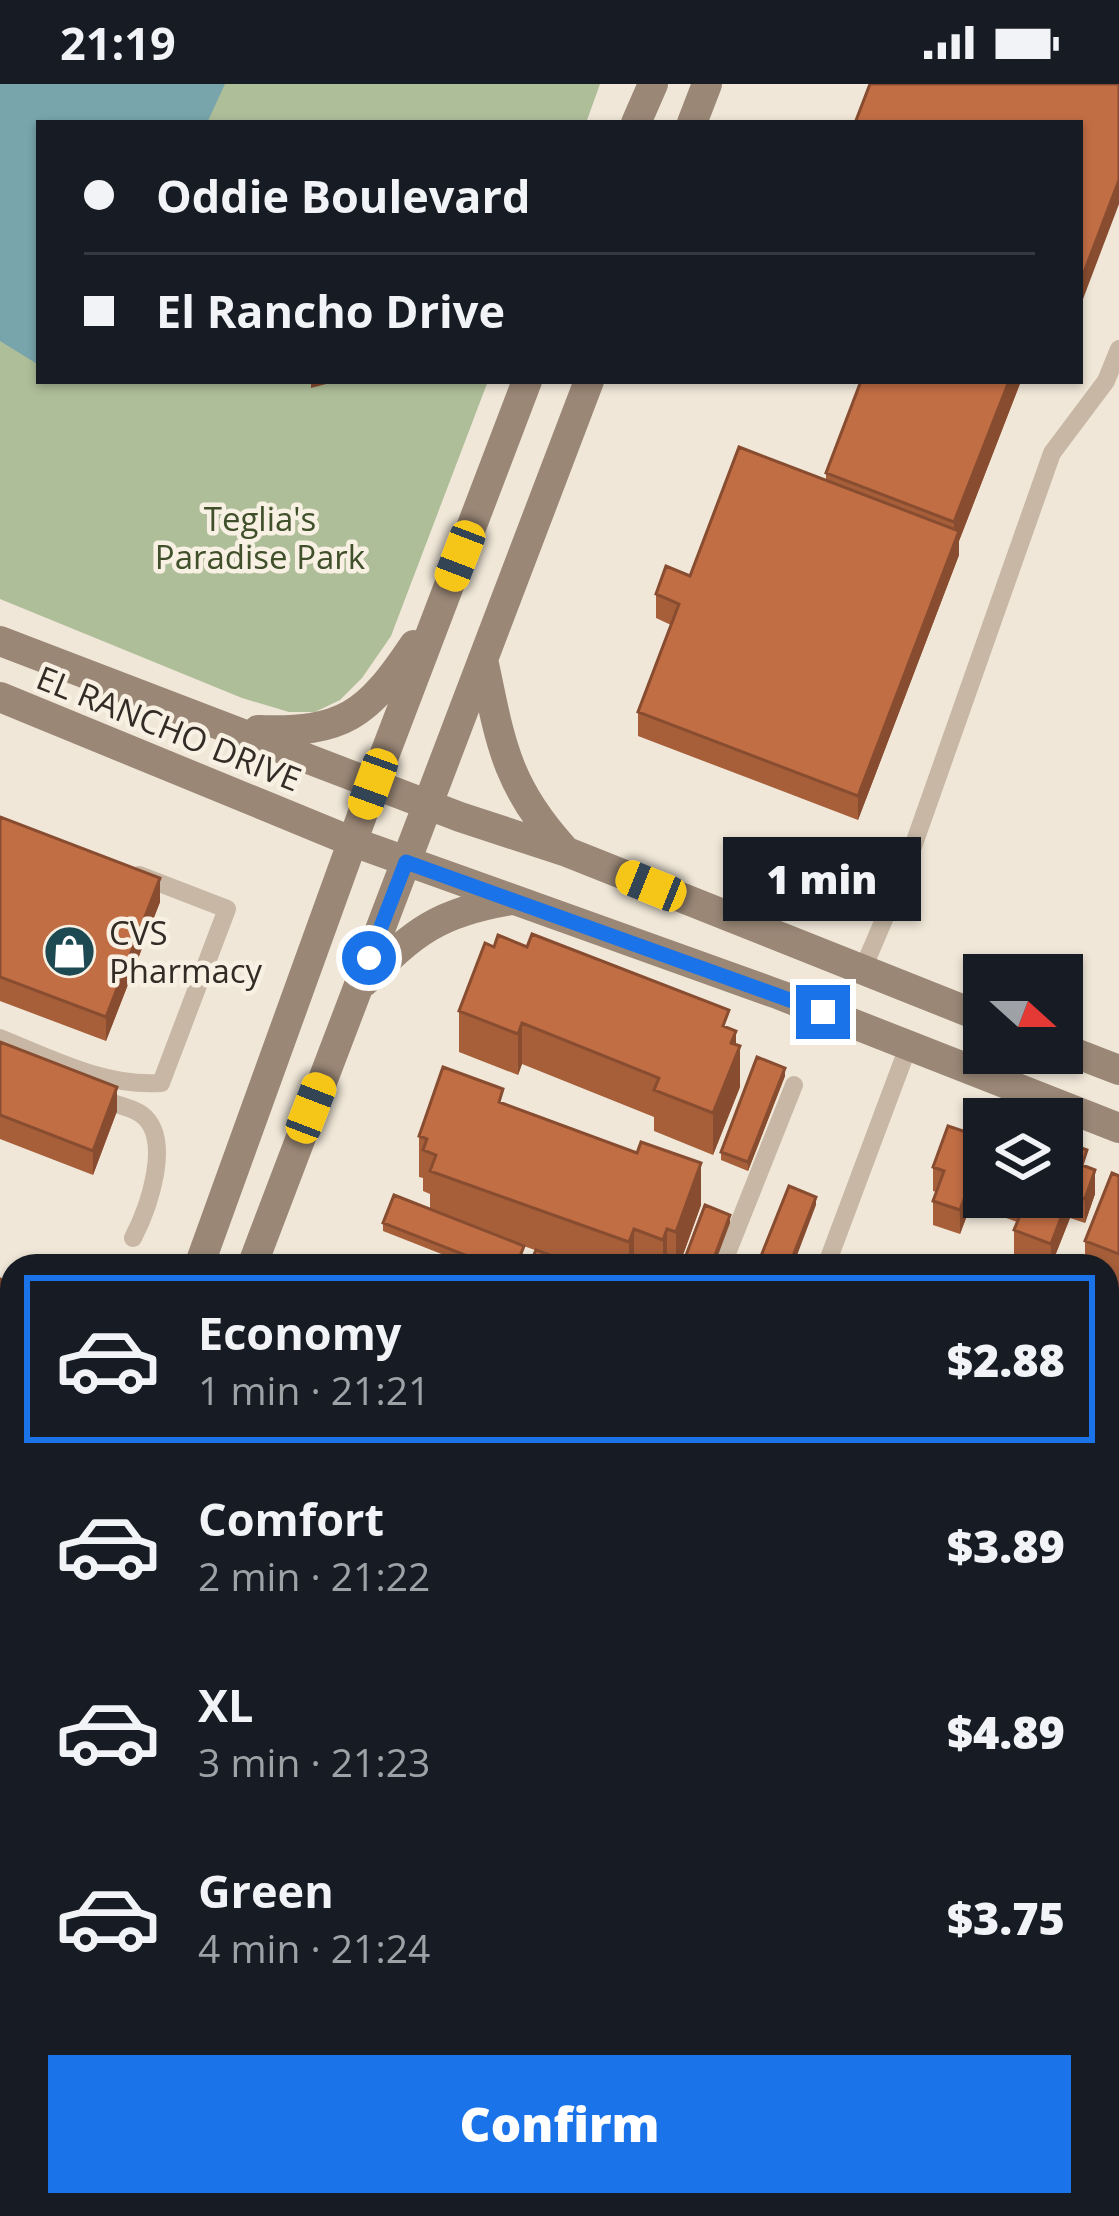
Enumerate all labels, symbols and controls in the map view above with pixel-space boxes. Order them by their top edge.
text: 21:19 [60,12,176,73]
text: Oddie Boulevard [156,165,530,226]
text: El Rancho Drive [156,280,505,341]
park label: Teglia's Paradise Park [155,496,366,579]
car [430,516,490,596]
street label: EL RANCHO DRIVE [30,654,308,802]
car [344,744,402,824]
callout: 1 min [724,838,922,922]
text: 1 min [767,852,877,905]
car [611,856,691,916]
place label: CVS Pharmacy [109,910,263,993]
shop icon: CVS Pharmacy [42,923,98,979]
route start [342,931,396,985]
north arrow [963,954,1083,1074]
map controls [963,954,1083,1218]
route end [796,985,850,1039]
car [281,1068,341,1148]
button: layers [963,1098,1083,1218]
text: Economy [198,1302,401,1363]
icon: car [54,1305,162,1413]
text: $2.88 [947,1329,1065,1390]
text: 1 min · 21:21 [198,1363,430,1416]
text: Comfort [198,1488,384,1549]
icon: car [54,1491,162,1599]
text: $3.89 [947,1515,1065,1576]
text: 2 min · 21:22 [198,1549,430,1602]
text: XL [198,1674,253,1735]
icon: car [54,1677,162,1785]
text: $4.89 [947,1701,1065,1762]
text: 3 min · 21:23 [198,1735,430,1788]
text: Green [198,1860,334,1921]
icon: car [54,1863,162,1971]
text: $3.75 [947,1887,1065,1948]
text: 4 min · 21:24 [198,1921,430,1974]
button: Confirm [48,2055,1071,2193]

